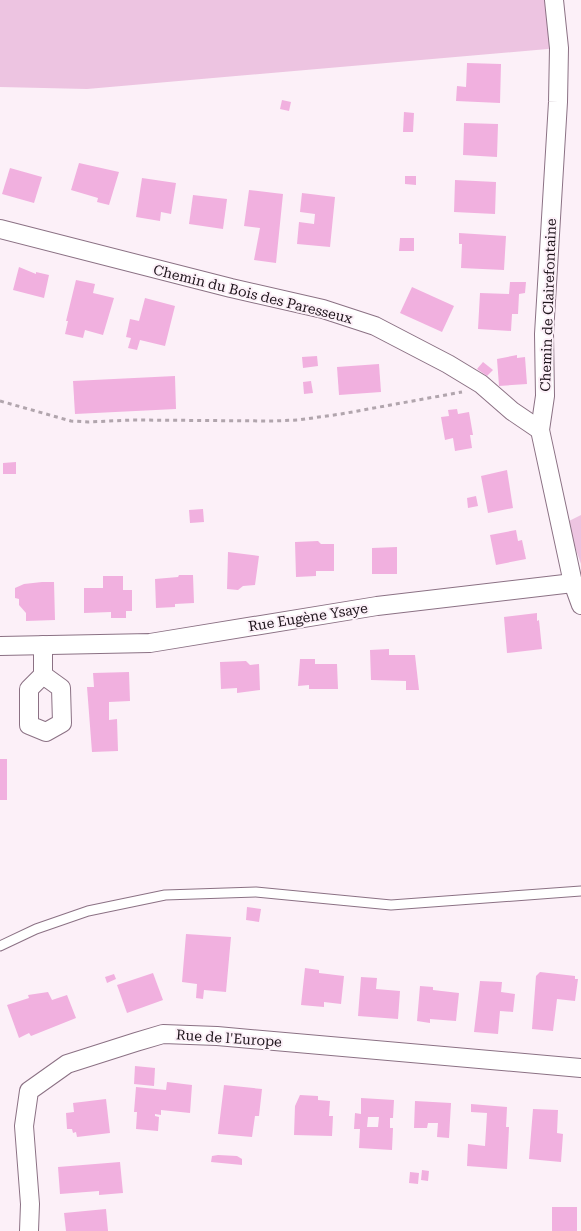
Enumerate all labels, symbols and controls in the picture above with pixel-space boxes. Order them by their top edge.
street label: Chemin de Clairefontaine [537,218,559,392]
street label: Chemin du Bois des Paresseux [152,261,354,327]
street label: Rue Eugène Ysaye [247,600,369,634]
street label: Rue de l'Europe [176,1026,283,1050]

